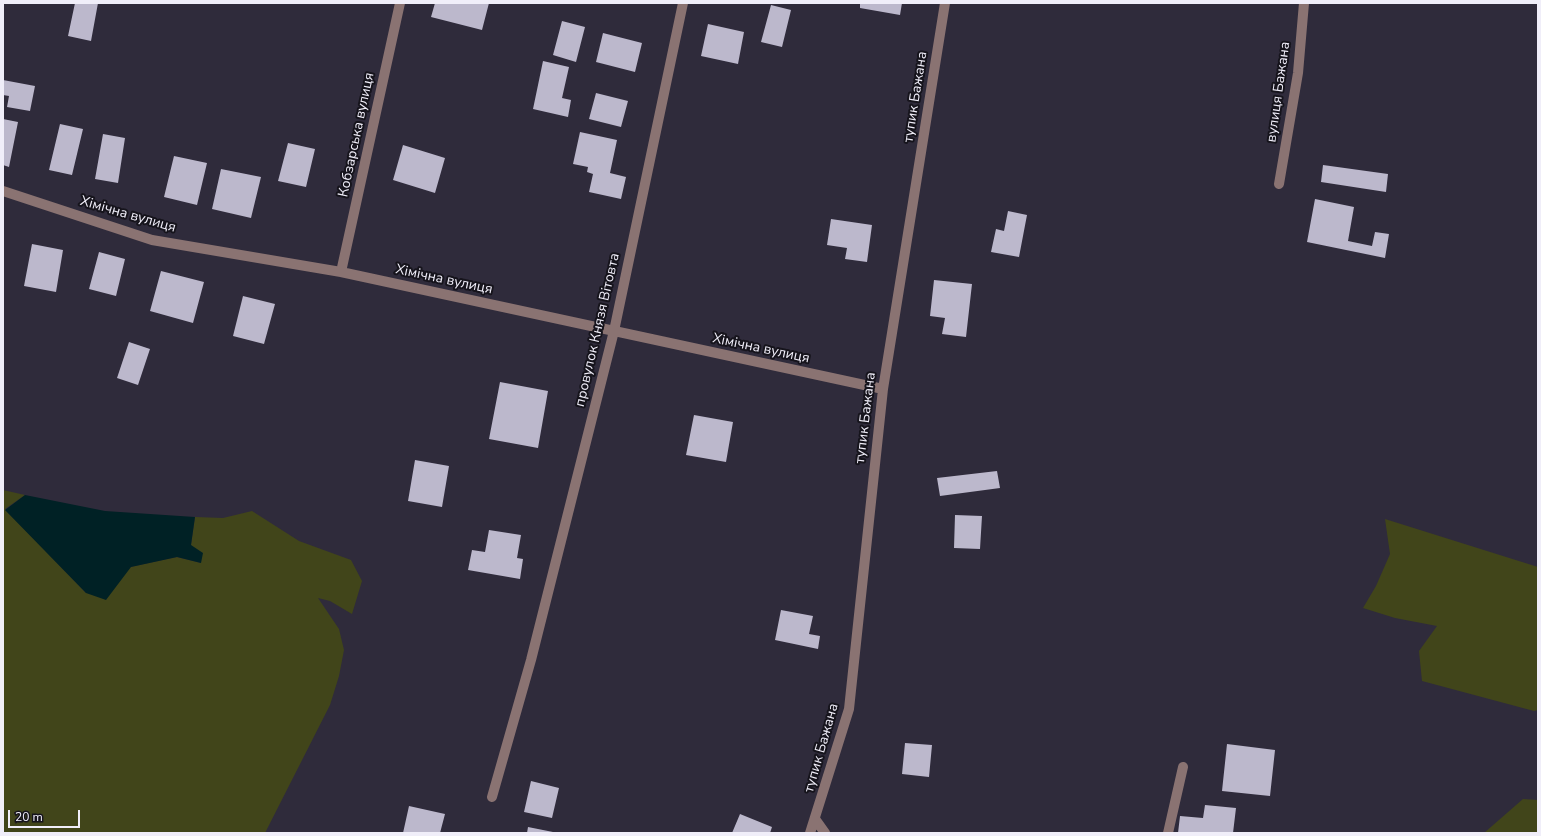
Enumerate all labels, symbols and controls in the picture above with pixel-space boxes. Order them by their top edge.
street label: вулиця Бажана [1264,41,1294,143]
street label: тупик Бажана [901,50,931,144]
street label: Кобзарська вулиця [336,71,378,199]
street label: Хімічна вулиця [78,193,178,237]
street label: провулок Князя Вітовта [572,251,624,409]
street label: Хімічна вулиця [394,262,494,298]
street label: Хімічна вулиця [711,331,811,367]
street label: тупик Бажана [852,371,880,465]
street label: тупик Бажана [801,701,843,795]
scale bar [10,802,82,828]
text: 20 m [15,809,43,825]

